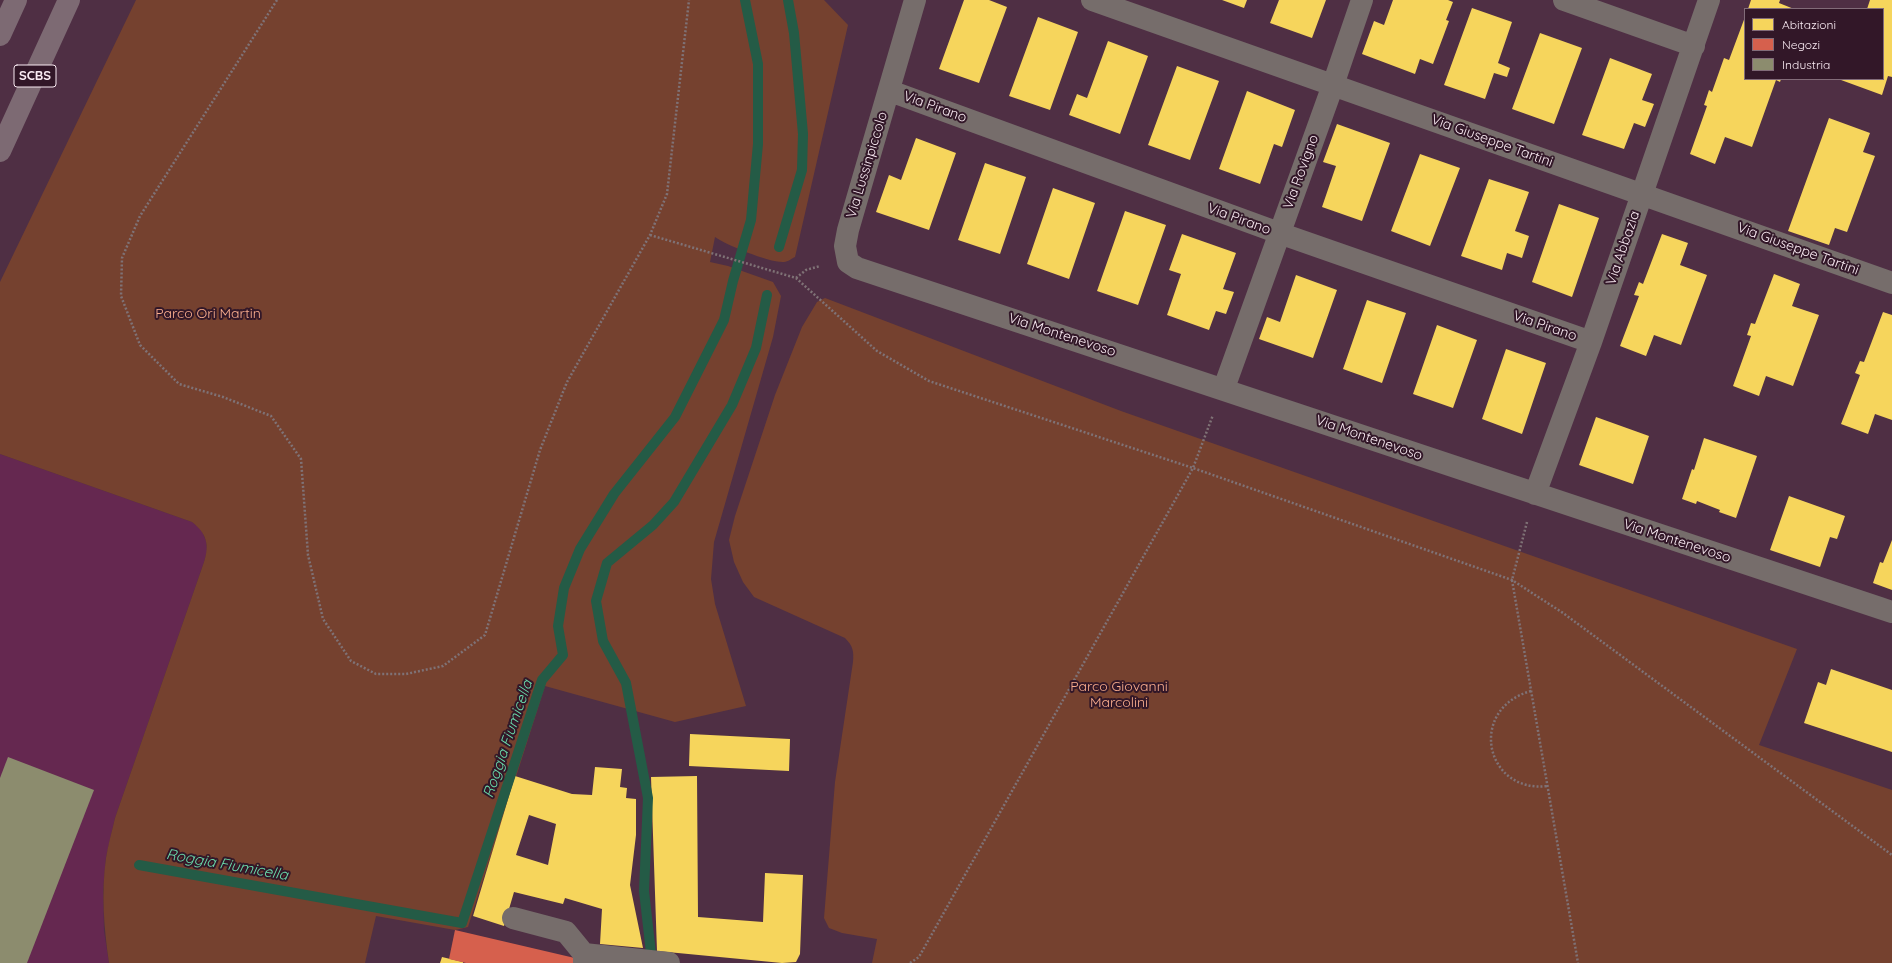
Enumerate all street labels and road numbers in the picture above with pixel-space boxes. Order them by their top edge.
road number: SCBS [14,65,56,87]
street label: Via Pirano [901,88,969,126]
street label: Via Lussinpiccolo [843,110,891,220]
street label: Via Giuseppe Tartini [1429,111,1555,171]
street label: Via Rovigno [1280,132,1322,212]
street label: Via Pirano [1205,200,1273,238]
street label: Via Abbazia [1602,209,1644,287]
street label: Via Giuseppe Tartini [1735,219,1861,279]
street label: Via Pirano [1511,307,1579,345]
street label: Via Montenevoso [1006,310,1118,360]
street label: Via Montenevoso [1313,412,1425,464]
street label: Via Montenevoso [1621,516,1733,566]

